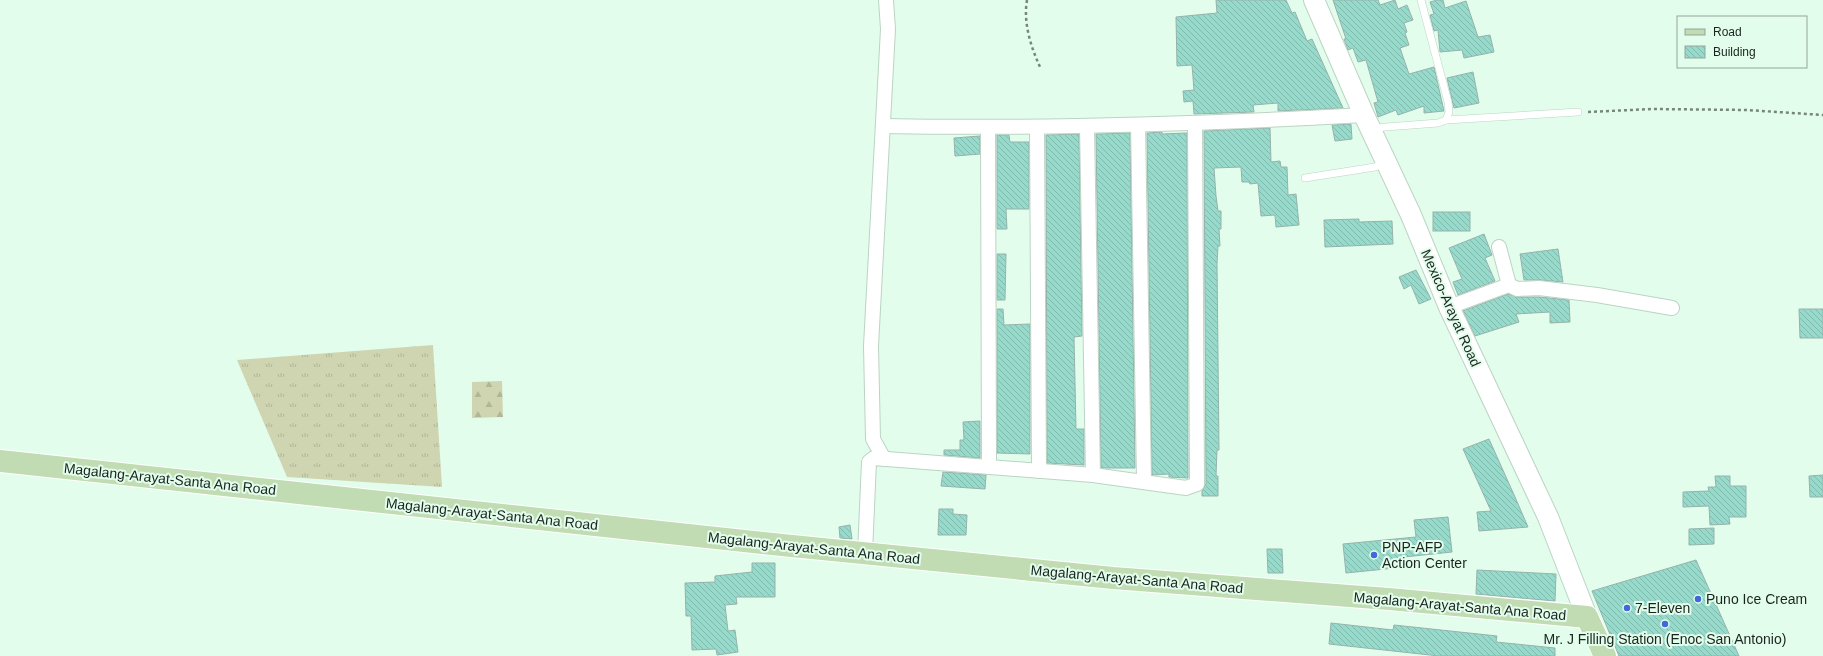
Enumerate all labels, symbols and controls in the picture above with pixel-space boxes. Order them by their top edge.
legend [1677,16,1807,68]
text: Road [1713,25,1742,39]
text: Building [1713,45,1756,59]
street label: Mexico-Arayat Road [1418,247,1484,369]
street label: Magalang-Arayat-Santa Ana Road [63,460,277,498]
street label: Magalang-Arayat-Santa Ana Road [385,495,599,533]
street label: Magalang-Arayat-Santa Ana Road [707,529,921,567]
place label: PNP-AFP Action Center [1382,539,1467,571]
marker: PNP-AFP Action Center [1369,550,1379,560]
street label: Magalang-Arayat-Santa Ana Road [1030,562,1244,596]
street label: Magalang-Arayat-Santa Ana Road [1353,589,1567,623]
place label: Puno Ice Cream [1706,591,1807,607]
marker: Puno Ice Cream [1693,594,1703,604]
place label: 7-Eleven [1635,600,1690,616]
marker: 7-Eleven [1622,603,1632,613]
marker: Mr. J Filling Station (Enoc San Antonio) [1660,619,1670,629]
place label: Mr. J Filling Station (Enoc San Antonio) [1544,631,1786,647]

